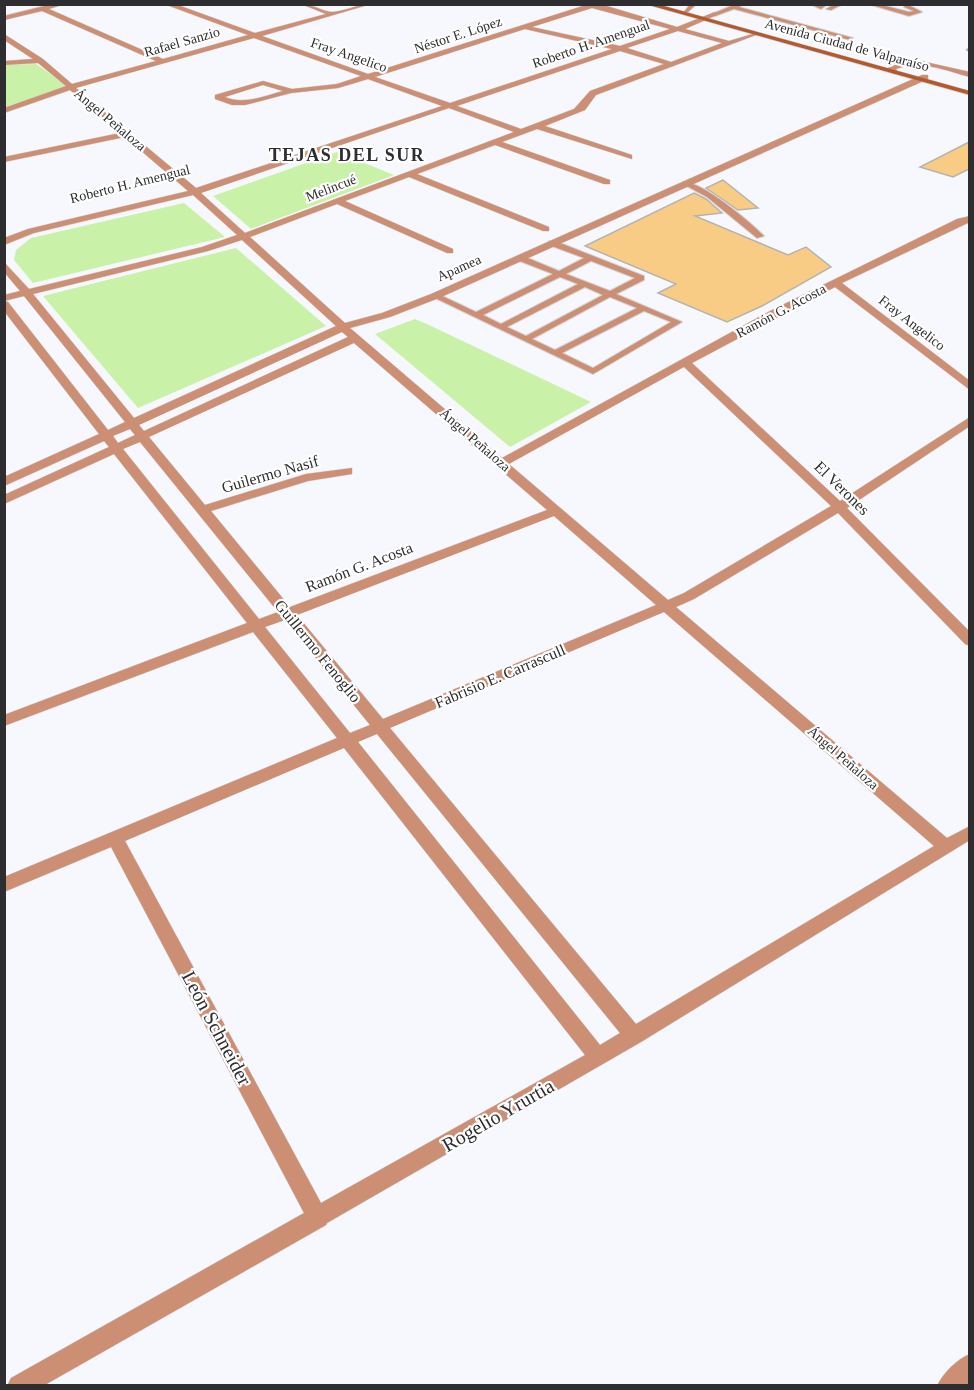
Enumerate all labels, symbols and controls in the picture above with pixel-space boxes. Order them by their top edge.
street label: Néstor E. López [412,14,504,56]
street label: Avenida Ciudad de Valparaíso [763,16,931,74]
street label: Roberto H. Amengual [530,17,652,71]
street label: Rafael Sanzio [142,24,222,60]
street label: Fray Angelico [309,35,389,75]
street label: Ángel Peñaloza [71,85,150,155]
district label: TEJAS DEL SUR [269,145,425,165]
street label: Roberto H. Amengual [68,162,192,206]
street label: Melincué [304,172,358,204]
street label: Apamea [435,251,484,284]
street label: Ramón G. Acosta [734,281,829,341]
street label: Fray Angelico [876,293,948,353]
street label: Ángel Peñaloza [437,405,514,475]
street label: Guilermo Nasif [220,452,321,496]
street label: El Verones [811,458,873,518]
street label: Ramón G. Acosta [303,539,415,595]
street label: Guillermo Fenoglio [271,596,364,706]
street label: Fabrisio E. Carrascull [432,641,568,711]
street label: Ángel Peñaloza [805,723,882,793]
street label: León Schneider [178,967,256,1089]
street label: Rogelio Yrurtia [438,1074,558,1157]

